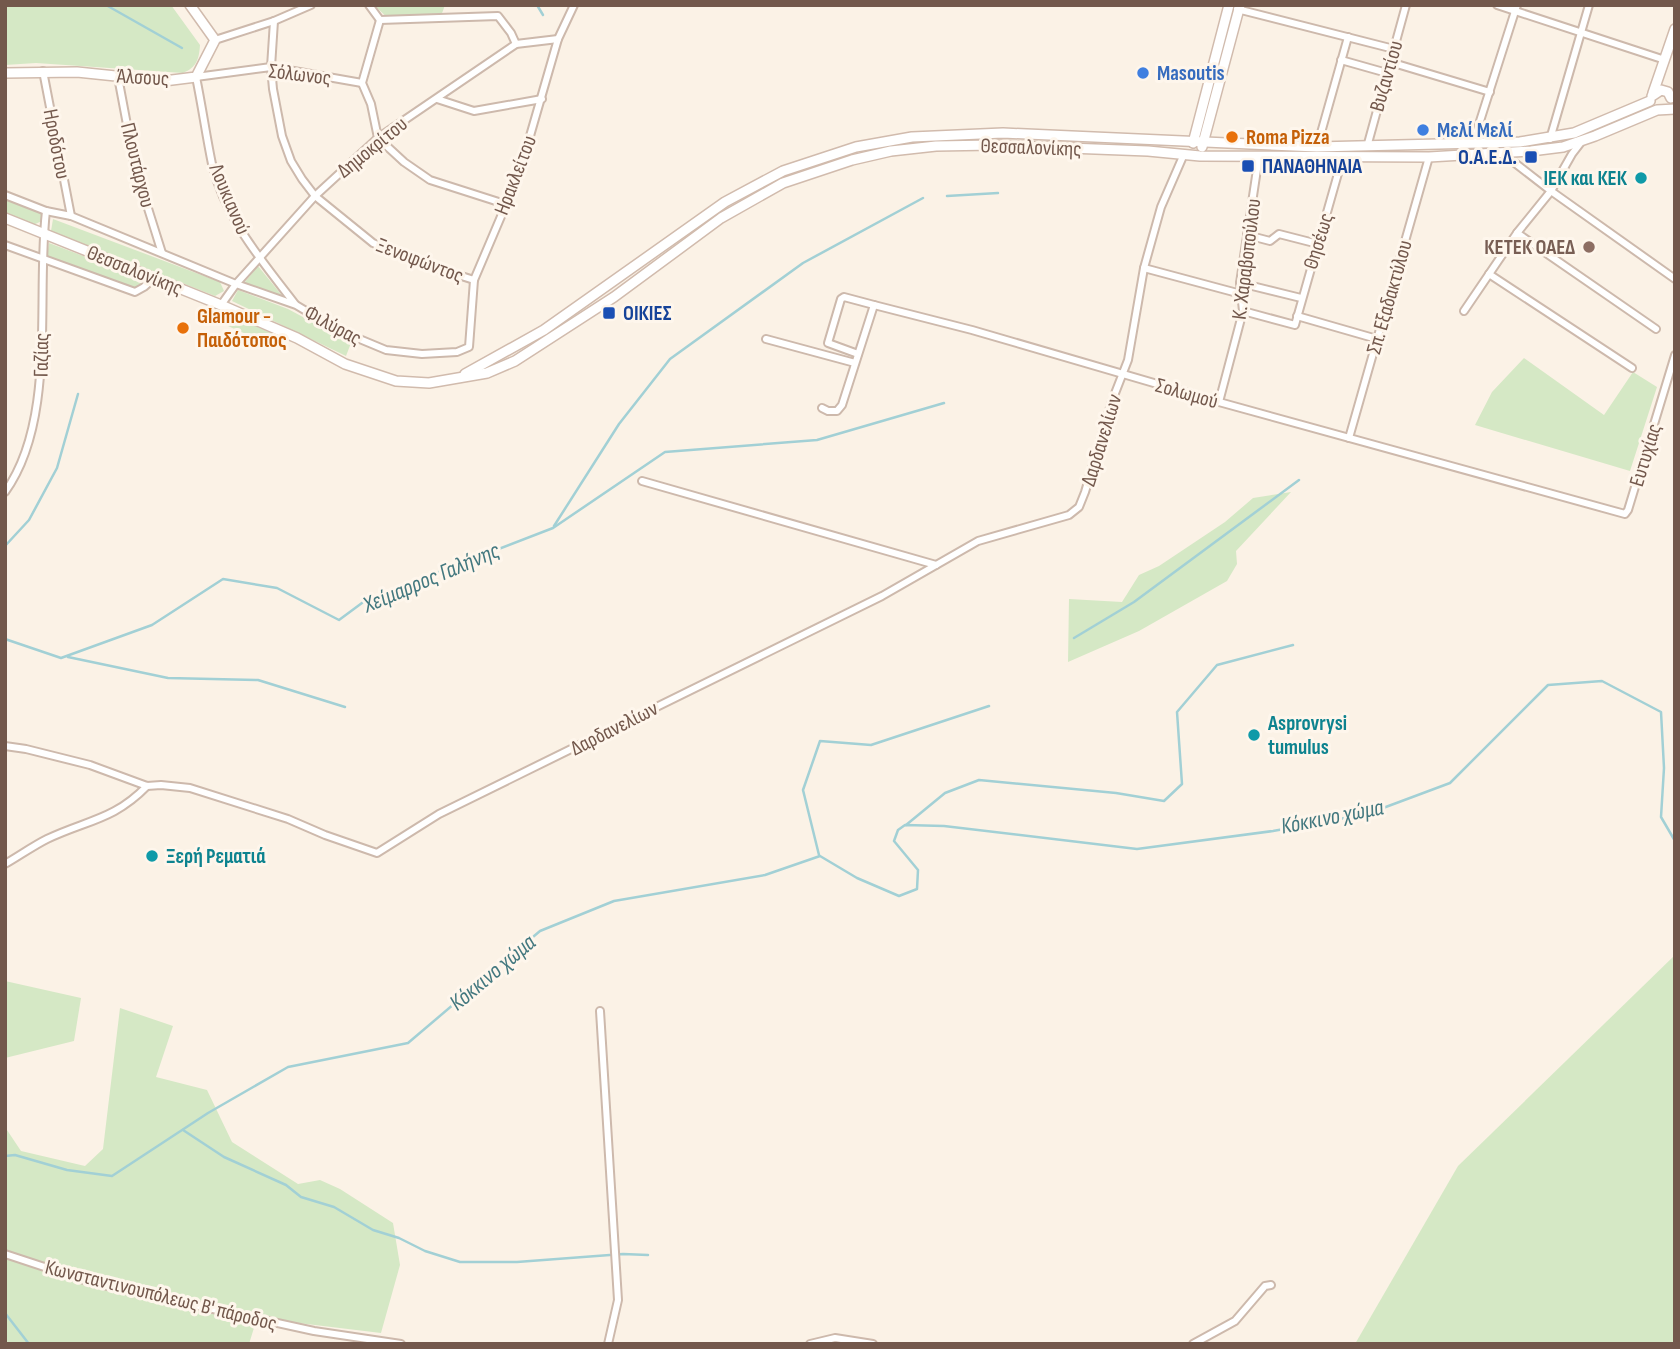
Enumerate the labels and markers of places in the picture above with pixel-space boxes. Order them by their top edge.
place label: Masoutis [1157,61,1225,86]
marker: Masoutis [1135,65,1151,81]
place label: Μελί Μελί [1437,118,1514,143]
marker: Μελί Μελί [1415,122,1431,138]
place label: Roma Pizza [1246,125,1330,150]
marker: Roma Pizza [1224,129,1240,145]
place label: Ο.Α.Ε.Δ. [1458,145,1517,170]
marker: Ο.Α.Ε.Δ. [1523,149,1539,165]
place label: ΠΑΝΑΘΗΝΑΙΑ [1262,154,1363,179]
marker: ΠΑΝΑΘΗΝΑΙΑ [1240,158,1256,174]
place label: ΙΕΚ και ΚΕΚ [1543,166,1628,191]
marker: ΙΕΚ και ΚΕΚ [1633,170,1649,186]
place label: ΚΕΤΕΚ ΟΑΕΔ [1484,235,1575,260]
marker: ΚΕΤΕΚ ΟΑΕΔ [1581,239,1597,255]
place label: ΟΙΚΙΕΣ [623,301,672,326]
place label: Glamour - Παιδότοπος [197,304,287,353]
marker: ΟΙΚΙΕΣ [601,305,617,321]
marker: Glamour - Παιδότοπος [175,320,191,336]
place label: Asprovrysi tumulus [1267,711,1347,760]
marker: Asprovrysi tumulus [1246,727,1262,743]
place label: Ξερή Ρεματιά [166,844,266,869]
marker: Ξερή Ρεματιά [144,848,160,864]

